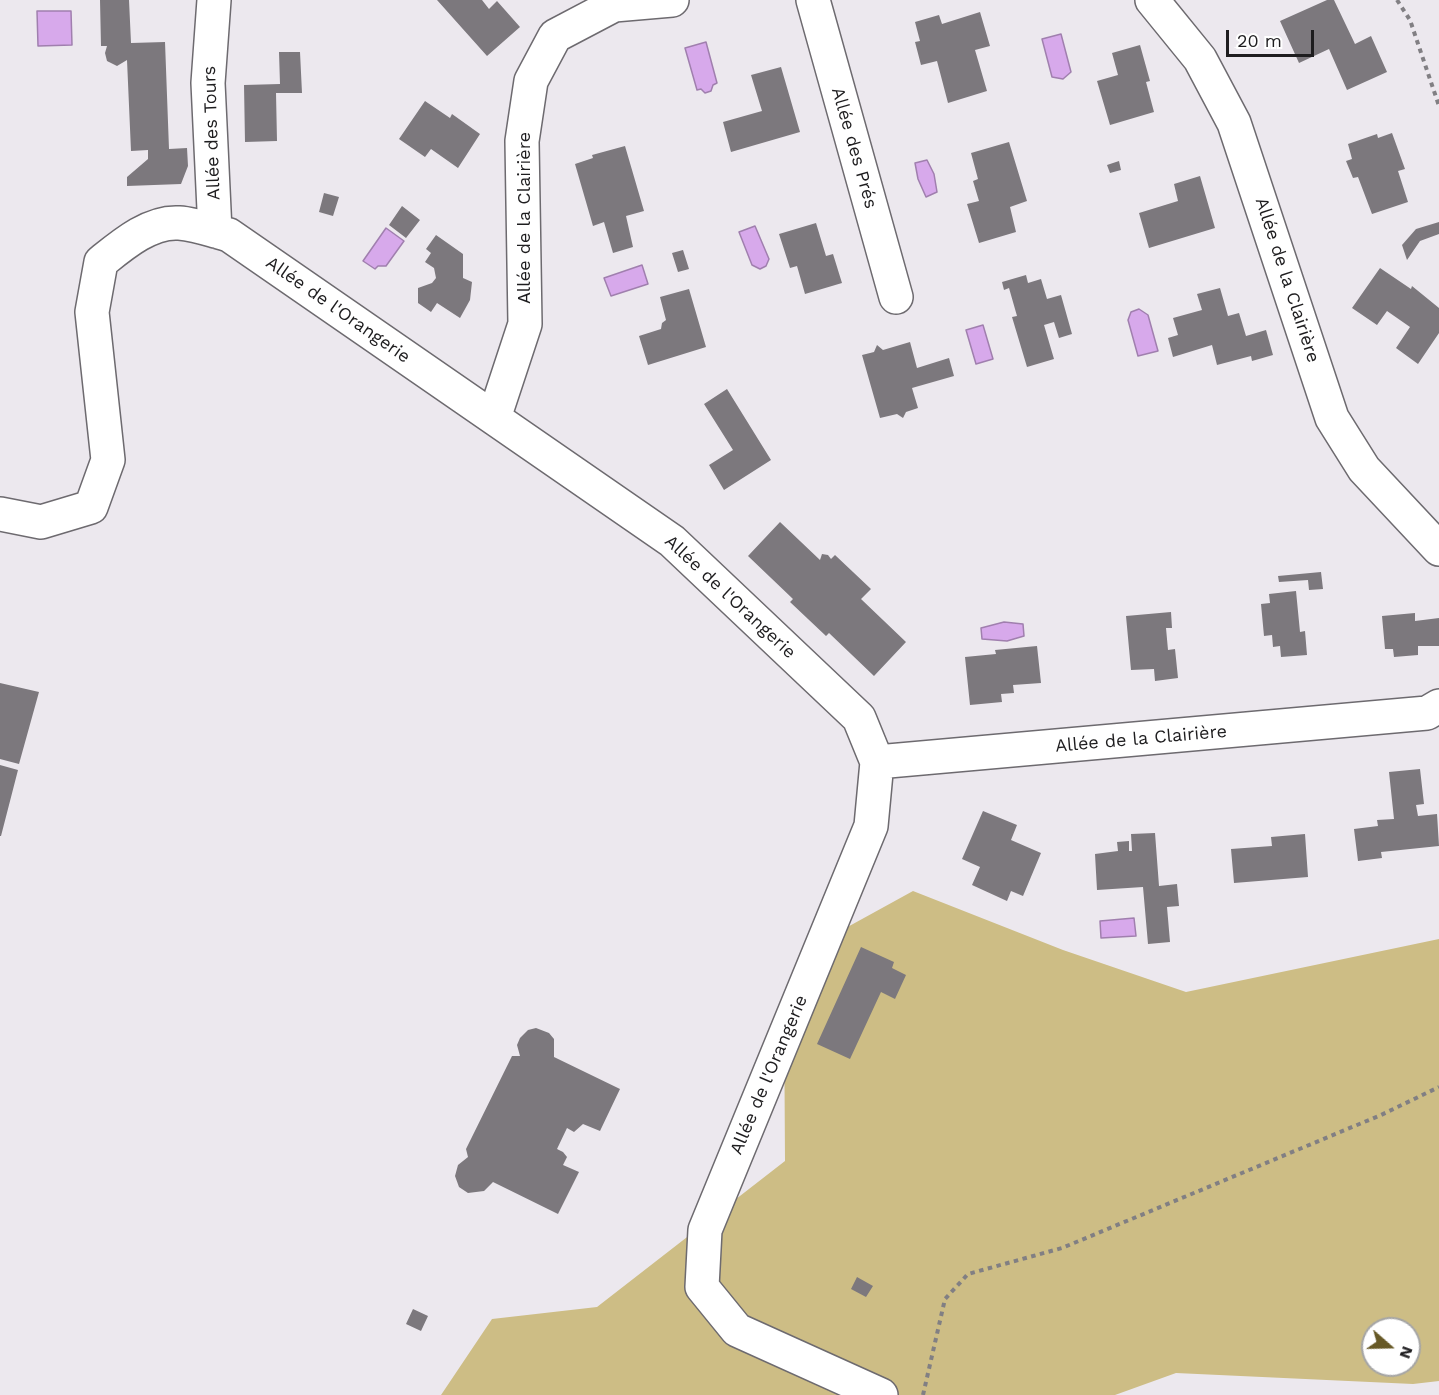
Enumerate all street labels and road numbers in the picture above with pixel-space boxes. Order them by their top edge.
street label: Allée des Tours [199,65,225,201]
street label: Allée des Prés [826,85,882,211]
street label: Allée de la Clairière [514,132,536,304]
street label: Allée de la Clairière [1250,195,1324,365]
street label: Allée de l'Orangerie [262,252,414,368]
street label: Allée de l'Orangerie [660,531,800,663]
street label: Allée de la Clairière [1054,721,1228,757]
street label: Allée de l'Orangerie [726,992,812,1158]

